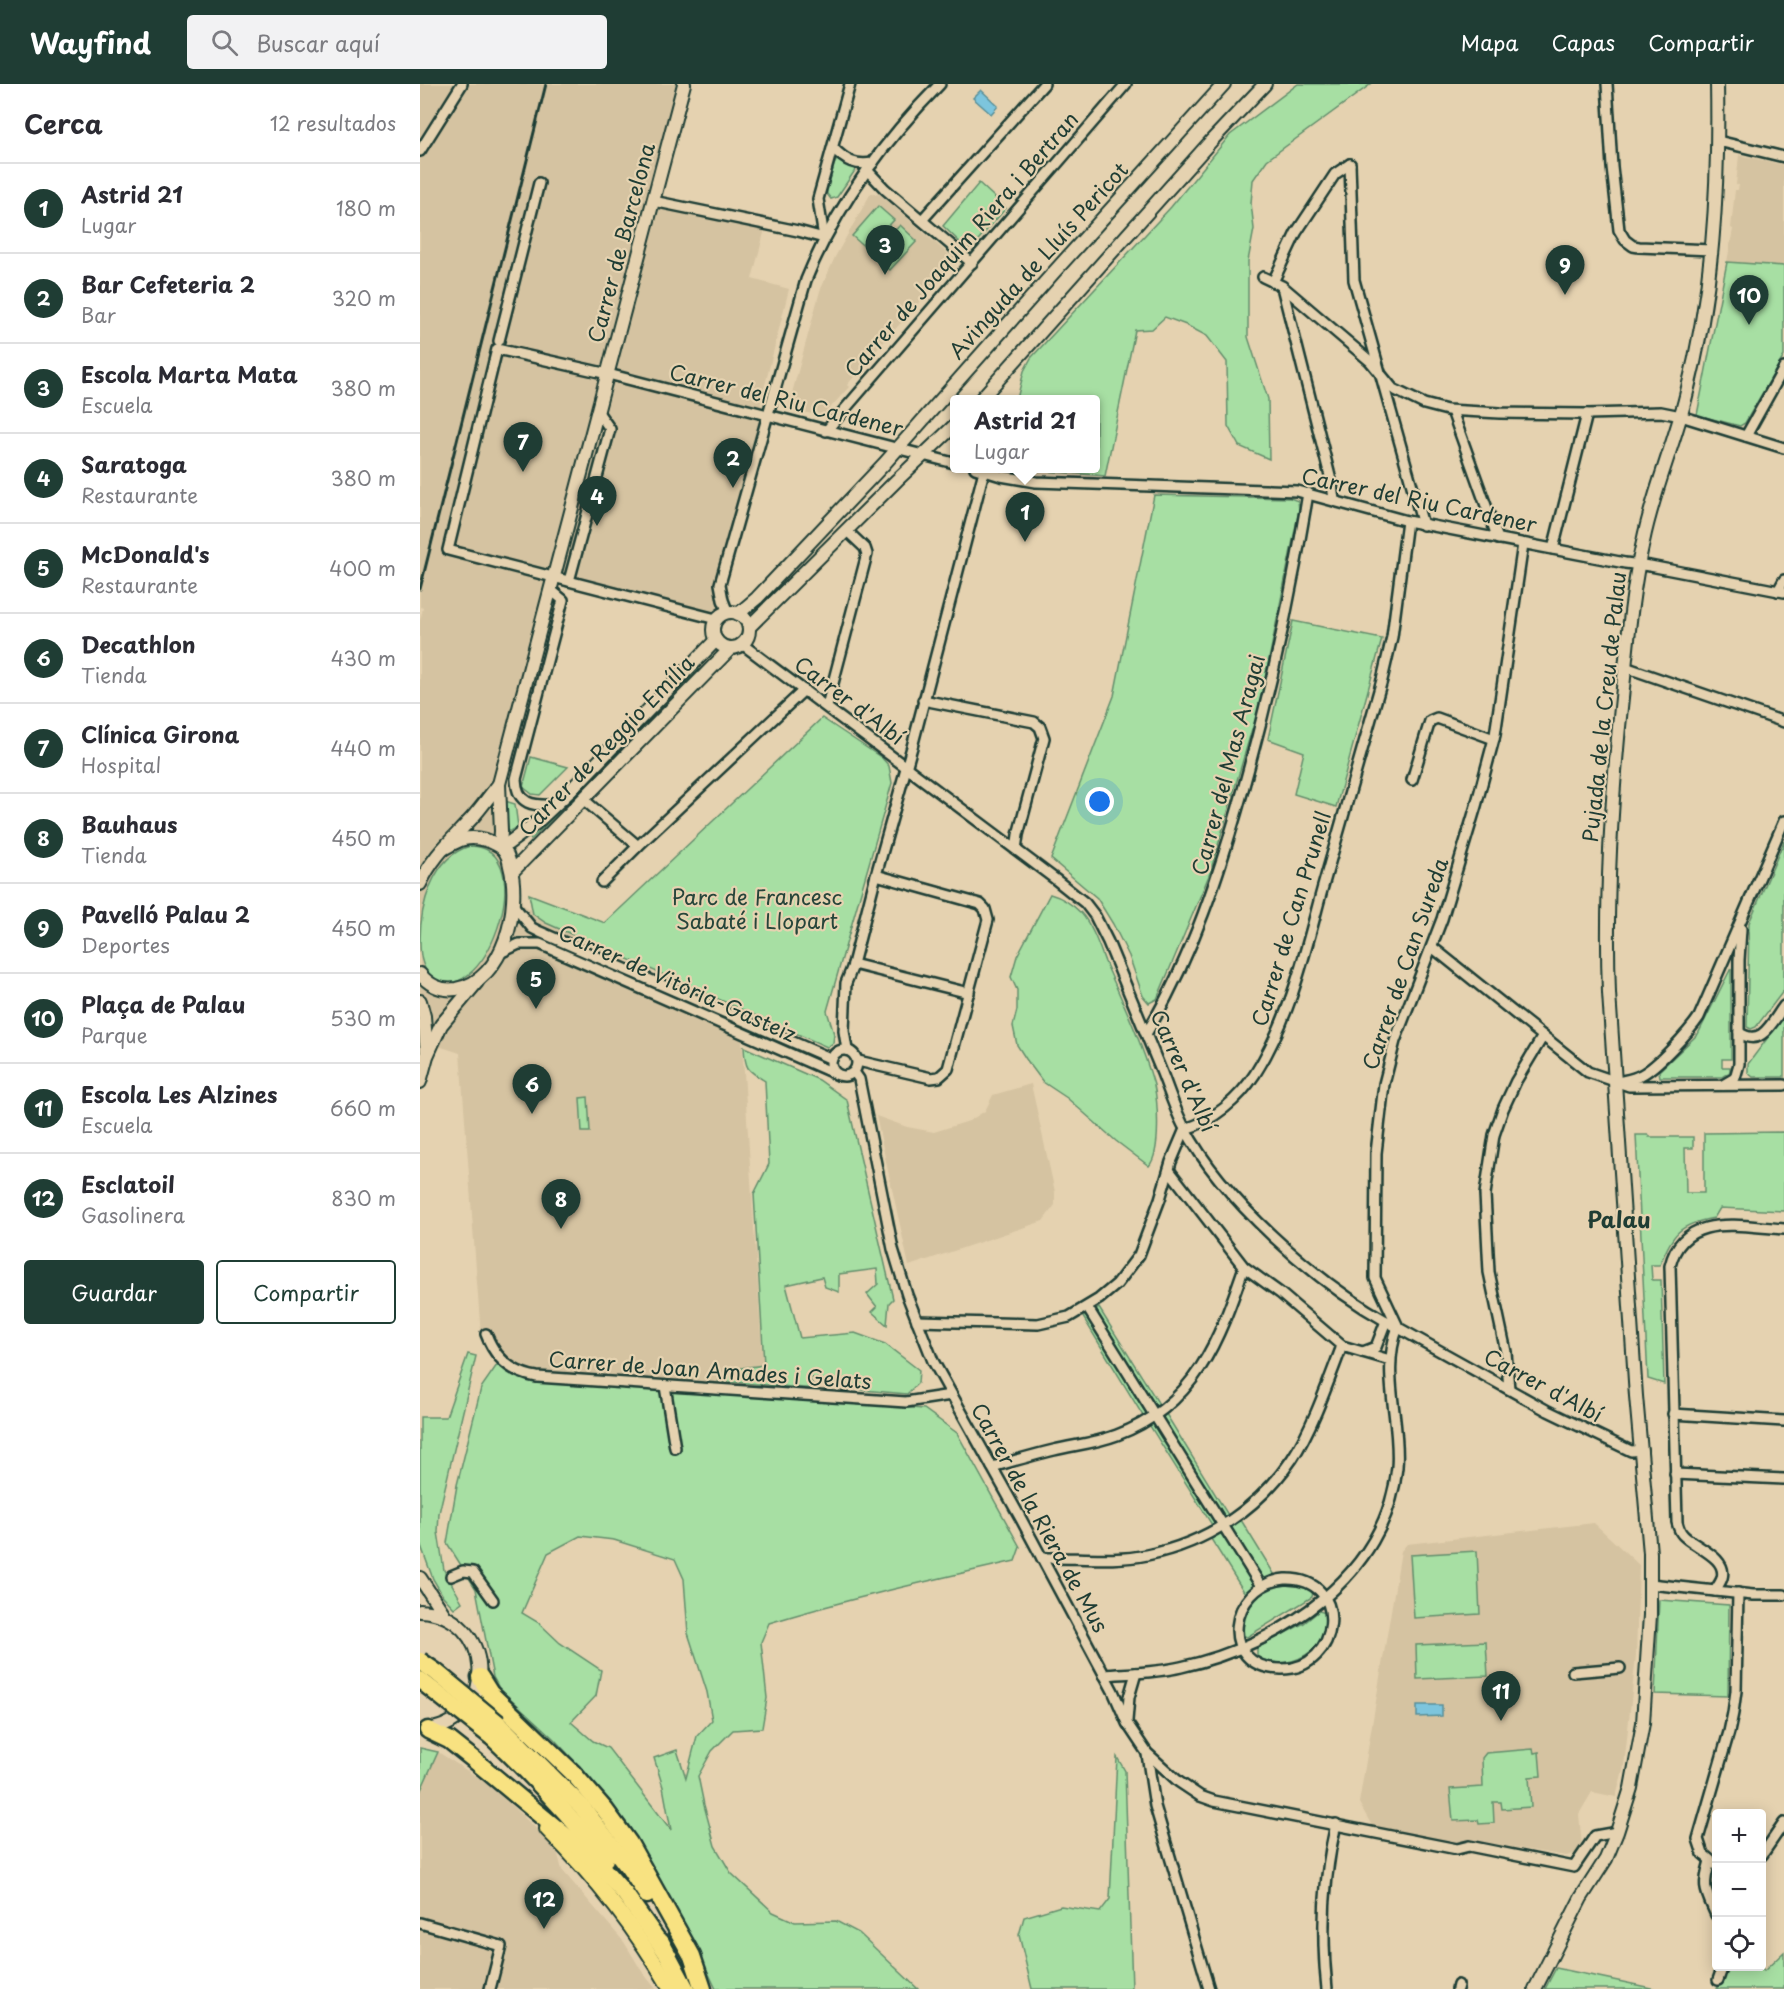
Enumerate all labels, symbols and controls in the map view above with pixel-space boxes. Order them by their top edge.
search box [187,15,607,69]
text: Wayfind [30,21,151,64]
icon: search [208,26,241,59]
text: Buscar aquí [256,26,380,59]
text: Mapa [1461,26,1519,58]
text: Capas [1552,26,1615,58]
text: Compartir [1648,26,1754,58]
text: Cerca [24,104,103,143]
street label: Carrer de Joaquim Riera i Bertran [836,104,1085,384]
text: 12 resultados [270,108,396,138]
street label: Carrer de Barcelona [578,139,662,346]
street label: Avinguda de Lluís Pericot [940,154,1135,365]
text: Astrid 21 [81,177,183,210]
text: 1 [39,193,48,223]
text: 180 m [336,193,396,223]
text: Lugar [81,210,136,240]
pin: 3 [866,226,904,275]
pin: 9 [1546,246,1584,295]
text: Bar Cefeteria 2 [81,267,255,300]
pin: 10 [1730,276,1768,325]
text: 2 [36,283,51,313]
text: 320 m [332,283,396,313]
text: Bar [81,300,116,330]
street label: Carrer del Riu Cardener [666,355,907,444]
text: Escola Marta Mata [81,357,298,390]
text: 3 [37,373,50,403]
text: 380 m [330,373,396,403]
text: Escuela [81,390,153,420]
popup [950,395,1100,473]
text: Astrid 21 [974,403,1076,436]
pin: 7 [504,422,542,472]
text: Lugar [974,436,1029,466]
pin: 2 [714,438,752,488]
text: Saratoga [81,447,187,480]
street label: Carrer del Riu Cardener [1299,458,1540,540]
text: 4 [37,463,50,493]
text: 380 m [330,463,396,493]
pin: 4 [578,476,616,526]
text: Restaurante [81,480,198,510]
pin: 1 [1006,492,1044,542]
text: McDonald's [81,537,210,570]
text: 5 [37,553,50,583]
text: 400 m [329,553,396,583]
text: Restaurante [81,570,198,600]
street label: Pujada de la Creu de Palau [1573,570,1633,844]
text: Decathlon [81,627,196,660]
text: 6 [36,643,51,673]
text: 430 m [331,643,396,673]
street label: Carrer de Reggio Emília [510,647,701,843]
street label: Carrer d'Albí [788,647,912,752]
street label: Carrer del Mas Aragai [1182,651,1272,878]
text: Tienda [81,660,147,690]
text: Clínica Girona [81,717,239,750]
text: 7 [38,733,49,763]
text: 440 m [331,733,396,763]
text: Hospital [81,750,161,780]
your location [1085,787,1114,816]
text: Bauhaus [81,807,178,840]
street label: Carrer de Can Prunell [1242,807,1338,1030]
text: 8 [37,823,50,853]
text: 450 m [331,823,396,853]
text: Tienda [81,840,147,870]
street label: Carrer de Can Sureda [1353,853,1456,1074]
park label: Parc de Francesc Sabaté i Llopart [672,880,843,936]
text: Pavelló Palau 2 [81,897,250,930]
text: 9 [38,913,49,943]
text: 450 m [331,913,396,943]
street label: Carrer de Vitòria-Gasteiz [554,915,802,1049]
text: Deportes [81,930,170,960]
pin: 5 [516,960,556,1009]
text: Plaça de Palau [81,987,245,1020]
text: 10 [31,1003,56,1033]
text: 530 m [330,1003,396,1033]
street label: Carrer d'Albí [1144,1004,1226,1137]
text: Parque [81,1020,148,1050]
pin: 6 [512,1064,552,1114]
text: Escola Les Alzines [81,1077,278,1110]
text: 11 [34,1093,53,1123]
text: 660 m [330,1093,396,1123]
text: Escuela [81,1110,153,1140]
text: Esclatoil [81,1167,175,1200]
pin: 8 [542,1180,580,1229]
text: 12 [32,1183,55,1213]
text: 830 m [331,1183,396,1213]
text: Gasolinera [81,1200,185,1230]
district label: Palau [1587,1202,1651,1235]
button: Guardar [24,1260,204,1324]
button: Compartir [216,1260,396,1324]
street label: Carrer d'Albí [1479,1339,1609,1429]
street label: Carrer de Joan Amades i Gelats [548,1342,873,1396]
street label: Carrer de la Riera de Mus [964,1396,1117,1638]
pin: 11 [1482,1672,1520,1721]
map controls [1712,1809,1766,1971]
button: + [1712,1809,1766,1863]
button: − [1712,1863,1766,1917]
pin: 12 [524,1880,564,1929]
button: locate [1712,1917,1766,1971]

